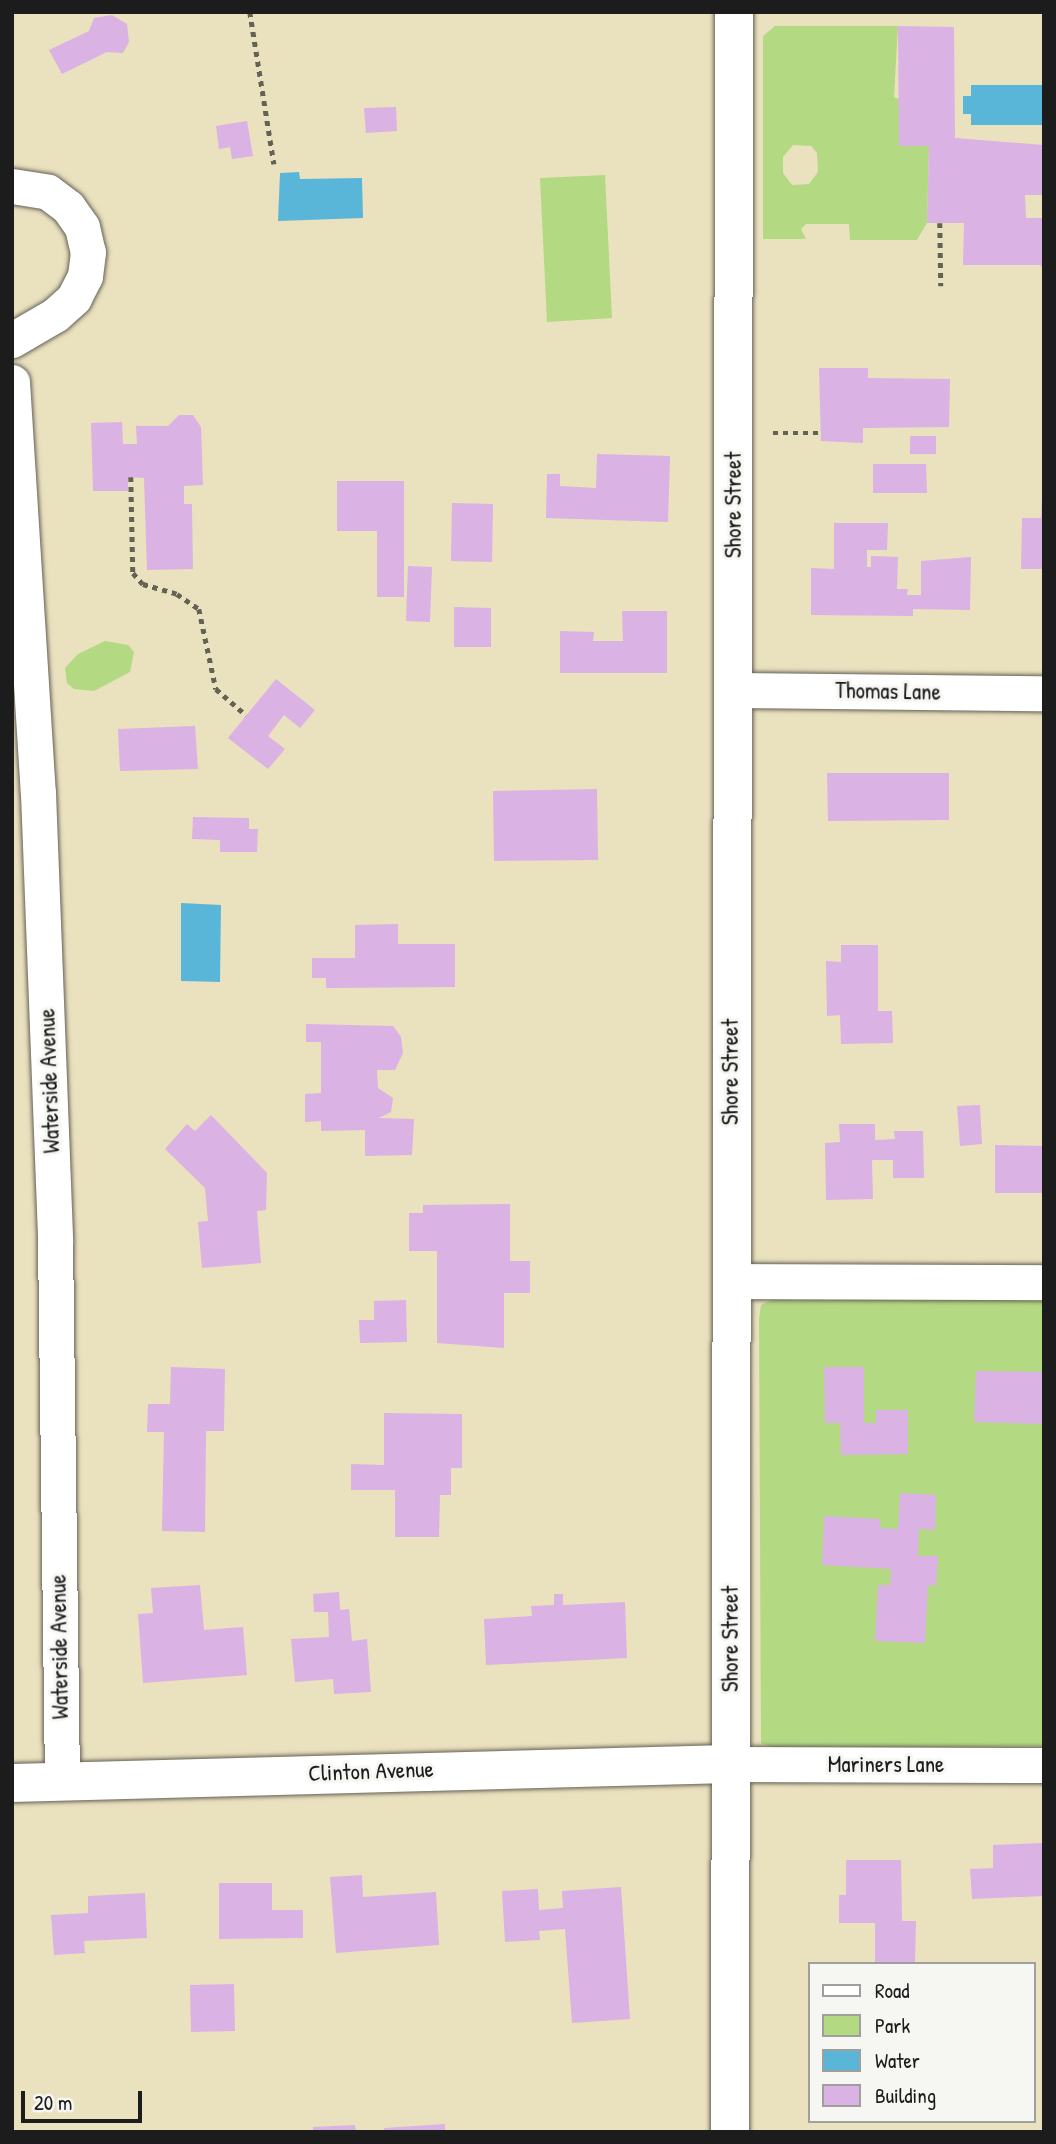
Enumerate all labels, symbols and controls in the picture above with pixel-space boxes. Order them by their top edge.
street label: Shore Street [719,452,747,558]
street label: Thomas Lane [835,676,941,706]
street label: Waterside Avenue [33,1008,65,1154]
street label: Shore Street [716,1019,744,1125]
street label: Waterside Avenue [44,1574,74,1720]
street label: Shore Street [716,1586,744,1692]
street label: Mariners Lane [828,1750,944,1778]
street label: Clinton Avenue [308,1755,434,1787]
legend [808,1962,1035,2123]
text: Road [875,1976,909,2005]
text: Park [875,2011,910,2040]
text: Water [875,2046,920,2075]
scale bar [24,2078,145,2122]
text: Building [875,2081,936,2110]
text: 20 m [34,2088,72,2117]

